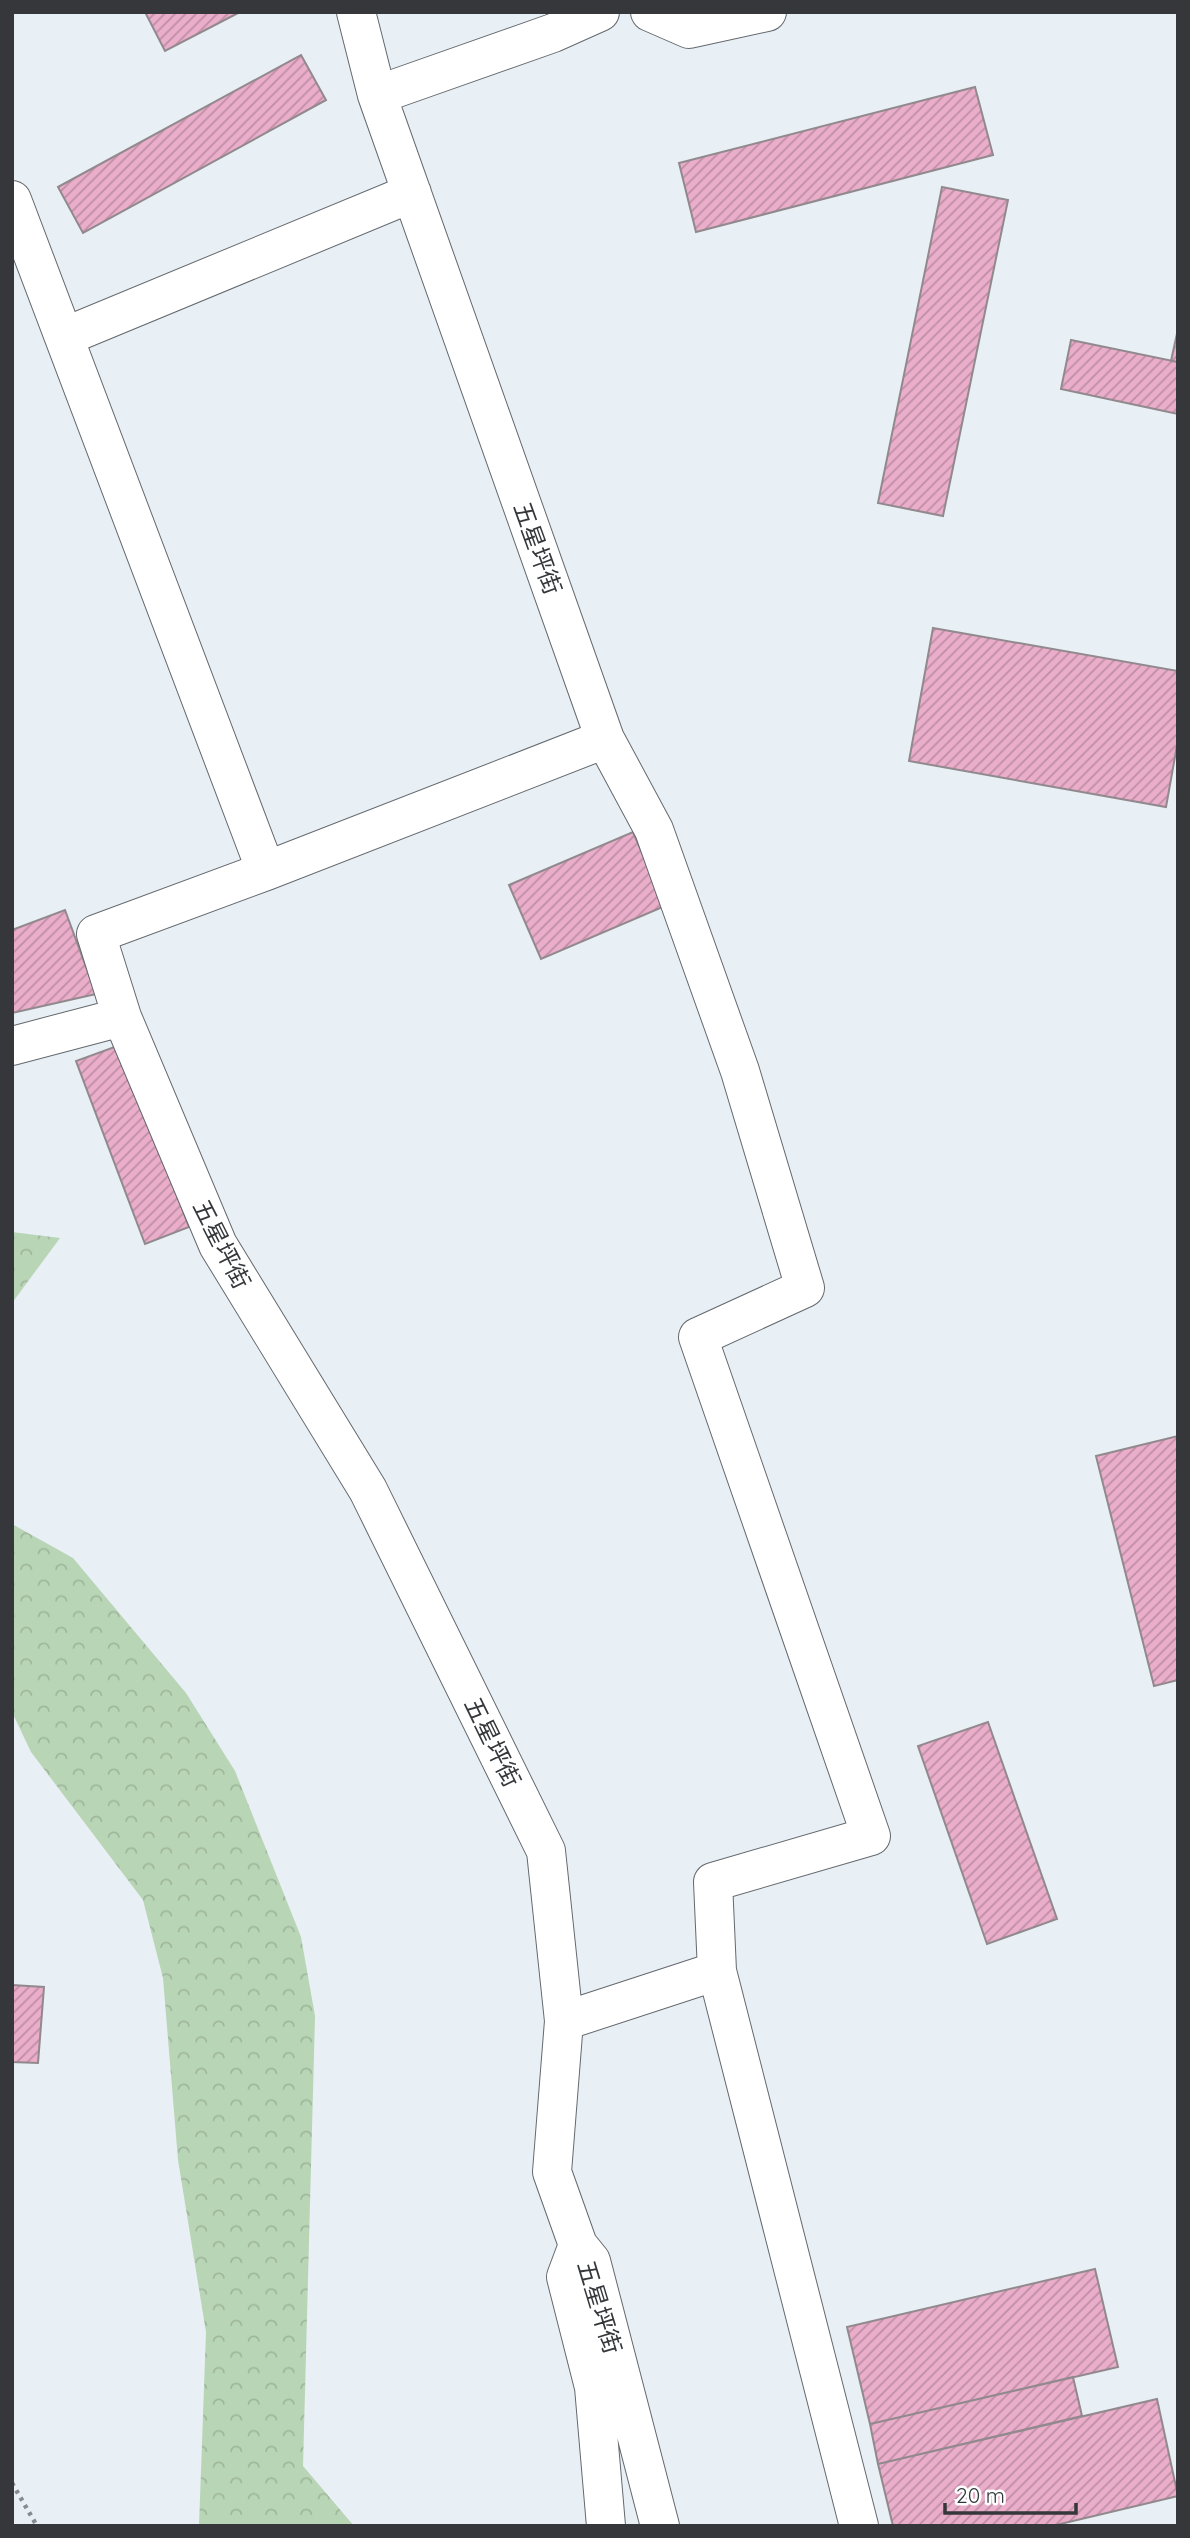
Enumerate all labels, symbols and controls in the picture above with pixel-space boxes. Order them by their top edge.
street label: 五星坪街 [507,498,569,598]
street label: 五星坪街 [187,1194,257,1294]
street label: 五星坪街 [458,1692,528,1792]
street label: 五星坪街 [572,2257,628,2357]
scale bar [945,2472,1076,2516]
text: 20 m [956,2482,1005,2508]

